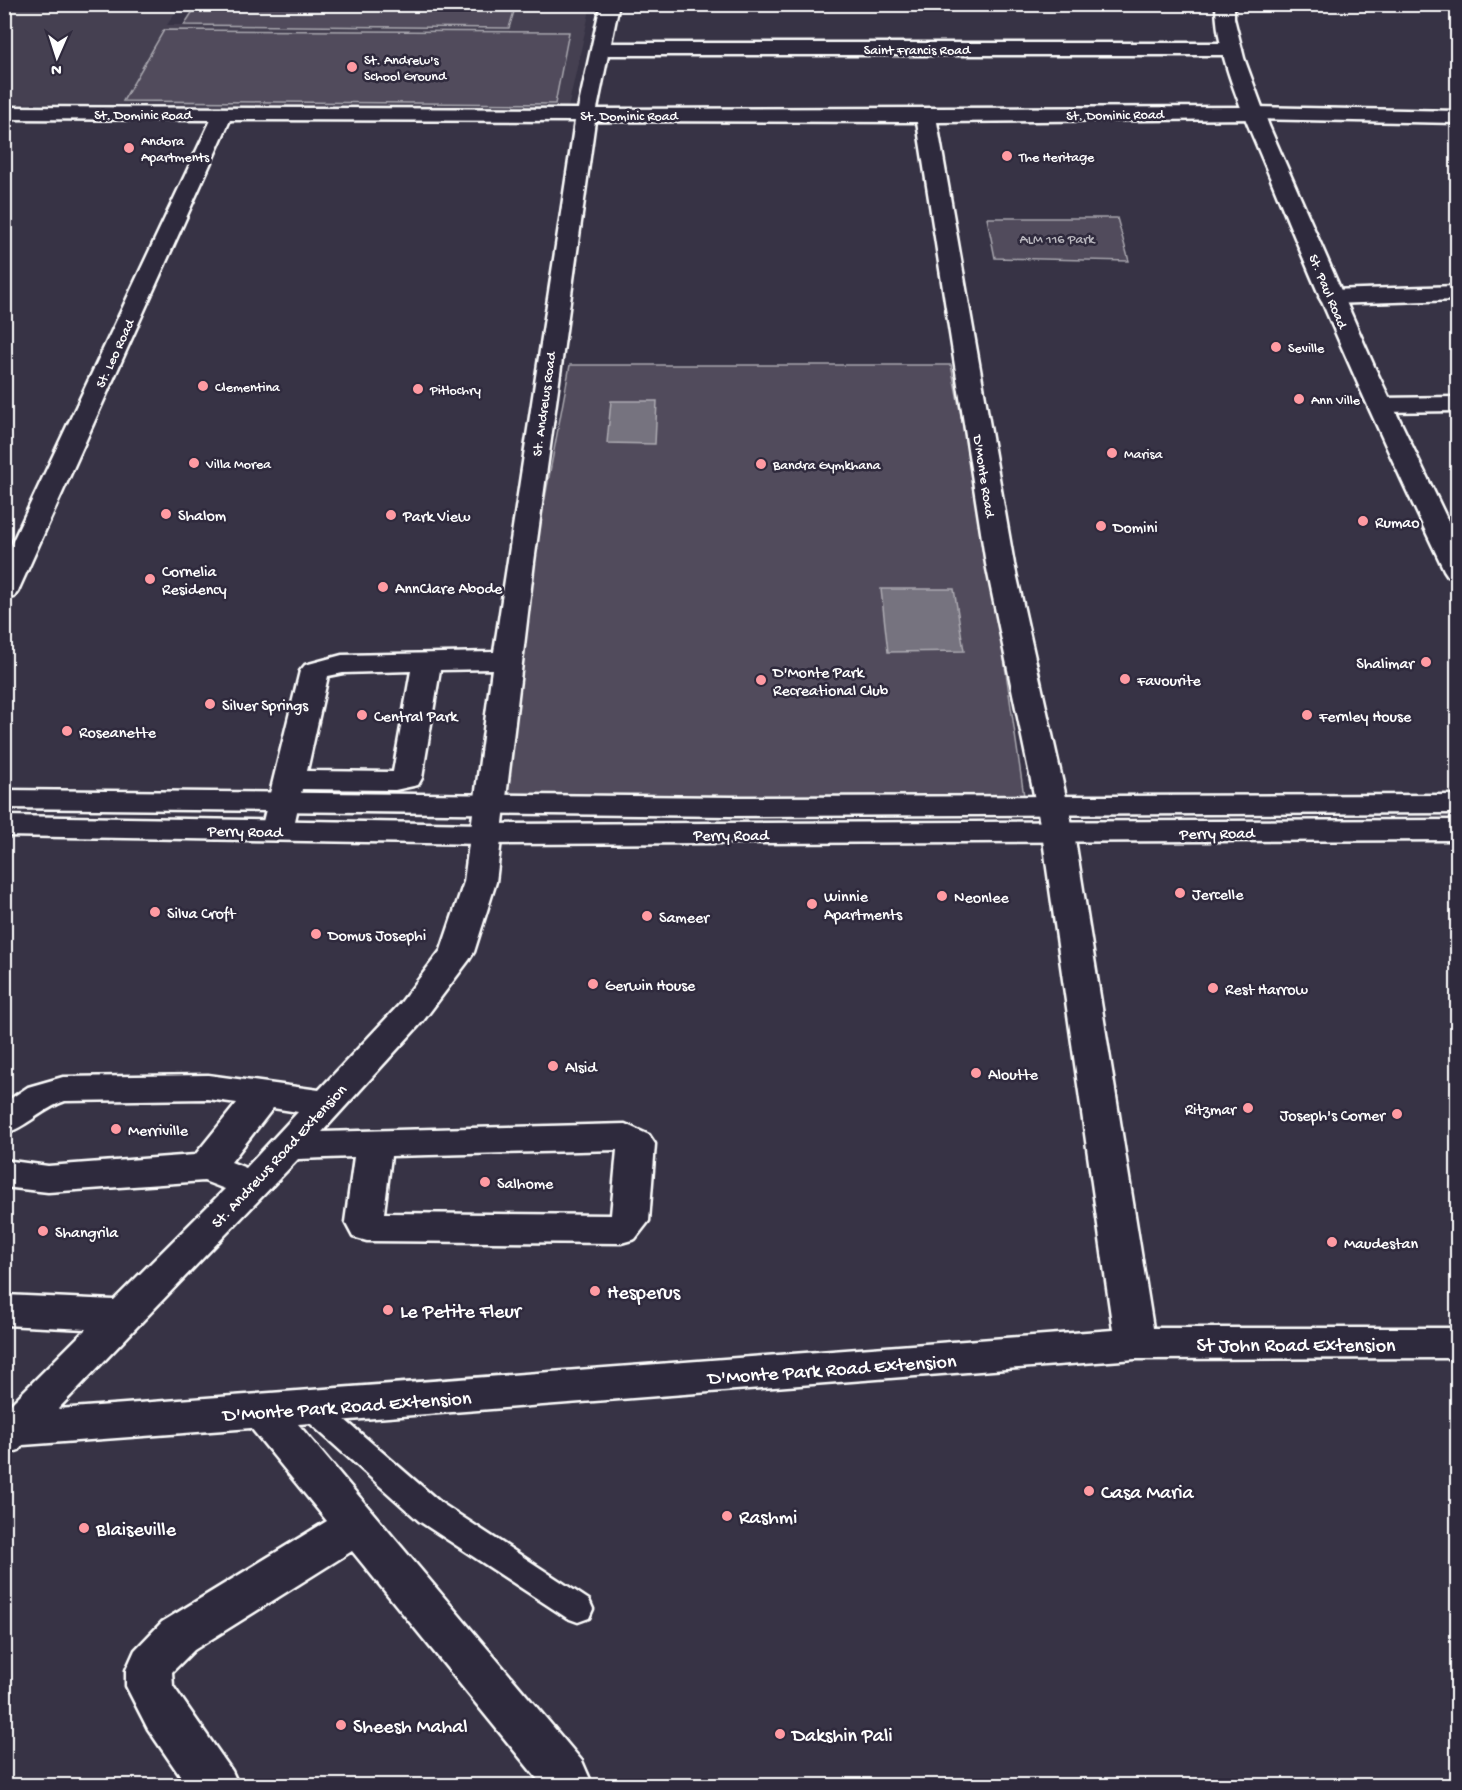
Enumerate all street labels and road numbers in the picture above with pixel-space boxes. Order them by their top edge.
street label: Saint Francis Road [864,43,972,60]
street label: St. Dominic Road [1066,107,1166,126]
street label: St. Dominic Road [94,108,194,125]
street label: St. Dominic Road [580,109,680,126]
street label: St. Paul Road [1303,252,1351,333]
street label: St. Leo Road [93,316,140,391]
street label: St. Andrews Road [530,349,561,458]
street label: D'Monte Road [967,433,998,521]
street label: Perry Road [206,823,284,844]
street label: Perry Road [1178,825,1256,846]
street label: Perry Road [692,828,770,847]
street label: St. Andrews Road Extension [209,1081,353,1233]
street label: St John Road Extension [1196,1336,1396,1359]
street label: D'Monte Park Road Extension [705,1351,958,1392]
street label: D'Monte Park Road Extension [220,1388,473,1429]

